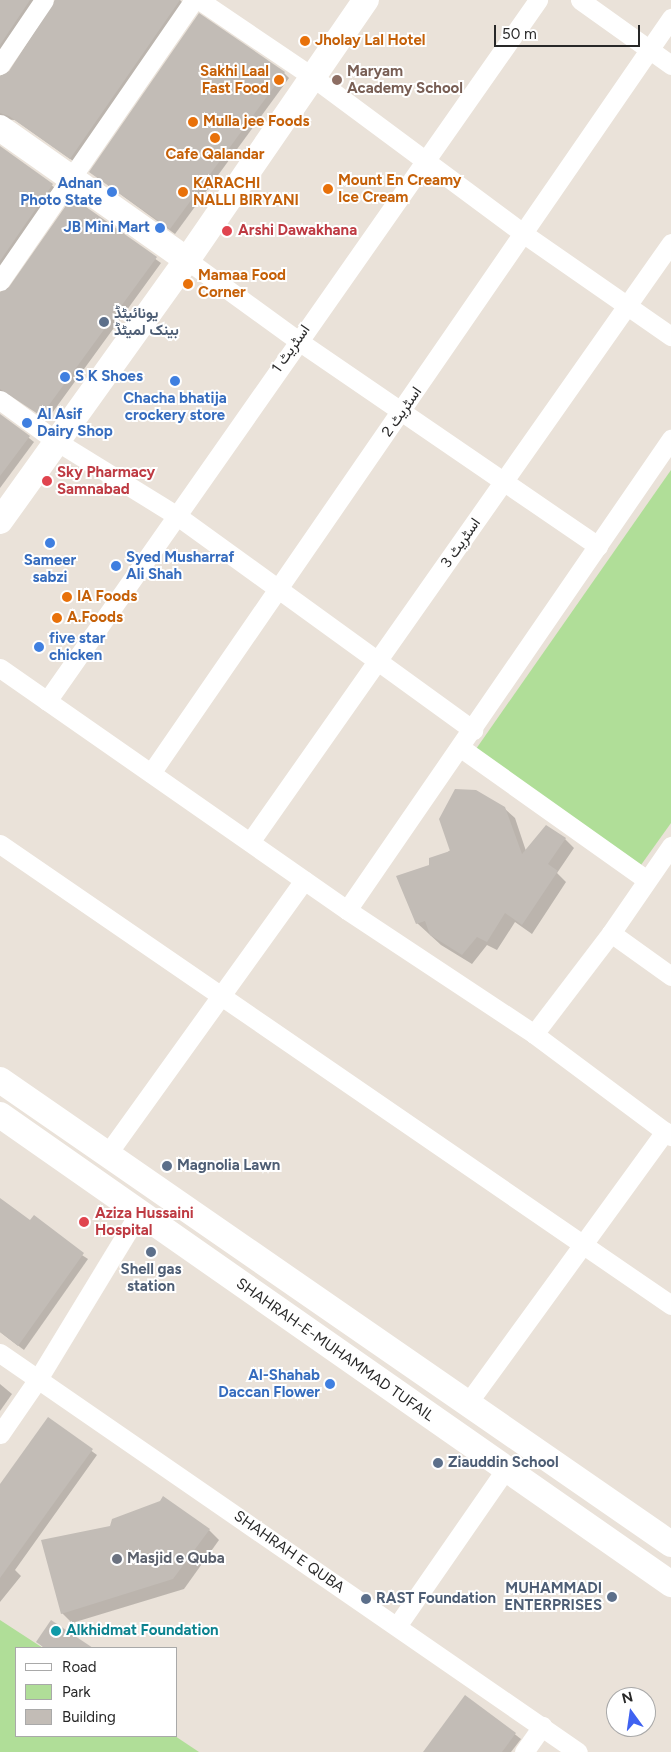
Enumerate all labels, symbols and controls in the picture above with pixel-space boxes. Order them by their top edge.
scale bar [496,15,642,47]
text: 50 m [502,25,537,43]
place label: Jholay Lal Hotel [315,32,425,50]
marker: Jholay Lal Hotel [299,35,311,47]
place label: Sakhi Laal Fast Food [200,62,269,97]
place label: Maryam Academy School [347,62,463,97]
marker: Sakhi Laal Fast Food [273,74,285,86]
marker: Maryam Academy School [331,74,343,86]
place label: Mulla jee Foods [203,113,309,131]
marker: Mulla jee Foods [187,116,199,128]
marker: Cafe Qalandar [209,132,221,144]
place label: Cafe Qalandar [165,146,265,164]
place label: Mount En Creamy Ice Cream [338,171,462,206]
place label: Adnan Photo State [20,174,102,209]
place label: KARACHI NALLI BIRYANI [193,174,299,209]
marker: Mount En Creamy Ice Cream [322,183,334,195]
marker: Adnan Photo State [106,186,118,198]
marker: KARACHI NALLI BIRYANI [177,186,189,198]
place label: JB Mini Mart [64,219,150,237]
marker: JB Mini Mart [154,222,166,234]
place label: Arshi Dawakhana [238,222,357,240]
marker: Arshi Dawakhana [220,224,234,238]
place label: Mamaa Food Corner [198,266,286,301]
marker: Mamaa Food Corner [182,278,194,290]
place label: یونائیٹڈ بینک لمیٹڈ [114,304,179,339]
marker: یونائیٹڈ بینک لمیٹڈ [98,316,110,328]
street label: اسٹریٹ 1 [268,321,314,377]
place label: S K Shoes [75,368,143,386]
marker: S K Shoes [59,371,71,383]
marker: Chacha bhatija crockery store [169,375,181,387]
street label: اسٹریٹ 2 [378,384,426,440]
place label: Chacha bhatija crockery store [123,389,227,424]
place label: Al Asif Dairy Shop [37,405,113,440]
marker: Al Asif Dairy Shop [21,417,33,429]
place label: Sky Pharmacy Samnabad [57,463,155,498]
marker: Sky Pharmacy Samnabad [41,475,53,487]
street label: اسٹریٹ 3 [437,515,485,571]
marker: Sameer sabzi [44,537,56,549]
place label: Syed Musharraf Ali Shah [126,548,234,583]
place label: Sameer sabzi [24,551,76,586]
marker: Syed Musharraf Ali Shah [110,560,122,572]
place label: IA Foods [77,588,137,606]
marker: IA Foods [61,591,73,603]
place label: A.Foods [67,609,123,627]
marker: A.Foods [51,612,63,624]
place label: five star chicken [49,629,105,664]
marker: five star chicken [33,641,45,653]
place label: Magnolia Lawn [177,1157,280,1175]
marker: Magnolia Lawn [161,1160,173,1172]
place label: Aziza Hussaini Hospital [95,1204,194,1239]
marker: Aziza Hussaini Hospital [77,1215,91,1229]
marker: Shell gas station [145,1246,157,1258]
place label: Shell gas station [121,1260,181,1295]
street label: SHAHRAH-E-MUHAMMAD TUFAIL [233,1275,437,1425]
place label: Al-Shahab Daccan Flower [218,1366,320,1401]
marker: Al-Shahab Daccan Flower [324,1378,336,1390]
place label: Ziauddin School [448,1454,559,1472]
marker: Ziauddin School [432,1457,444,1469]
street label: SHAHRAH E QUBA [230,1507,348,1597]
place label: Masjid e Quba [127,1550,225,1568]
marker: Masjid e Quba [111,1553,123,1565]
place label: MUHAMMADI ENTERPRISES [504,1579,602,1614]
place label: RAST Foundation [376,1590,496,1608]
marker: MUHAMMADI ENTERPRISES [606,1591,618,1603]
marker: RAST Foundation [360,1593,372,1605]
place label: Alkhidmat Foundation [66,1622,219,1640]
marker: Alkhidmat Foundation [50,1625,62,1637]
legend [15,1647,178,1737]
text: Road [62,1658,97,1676]
text: Park [62,1683,91,1701]
north arrow [606,1687,656,1737]
text: N [620,1688,635,1707]
text: Building [62,1708,116,1726]

